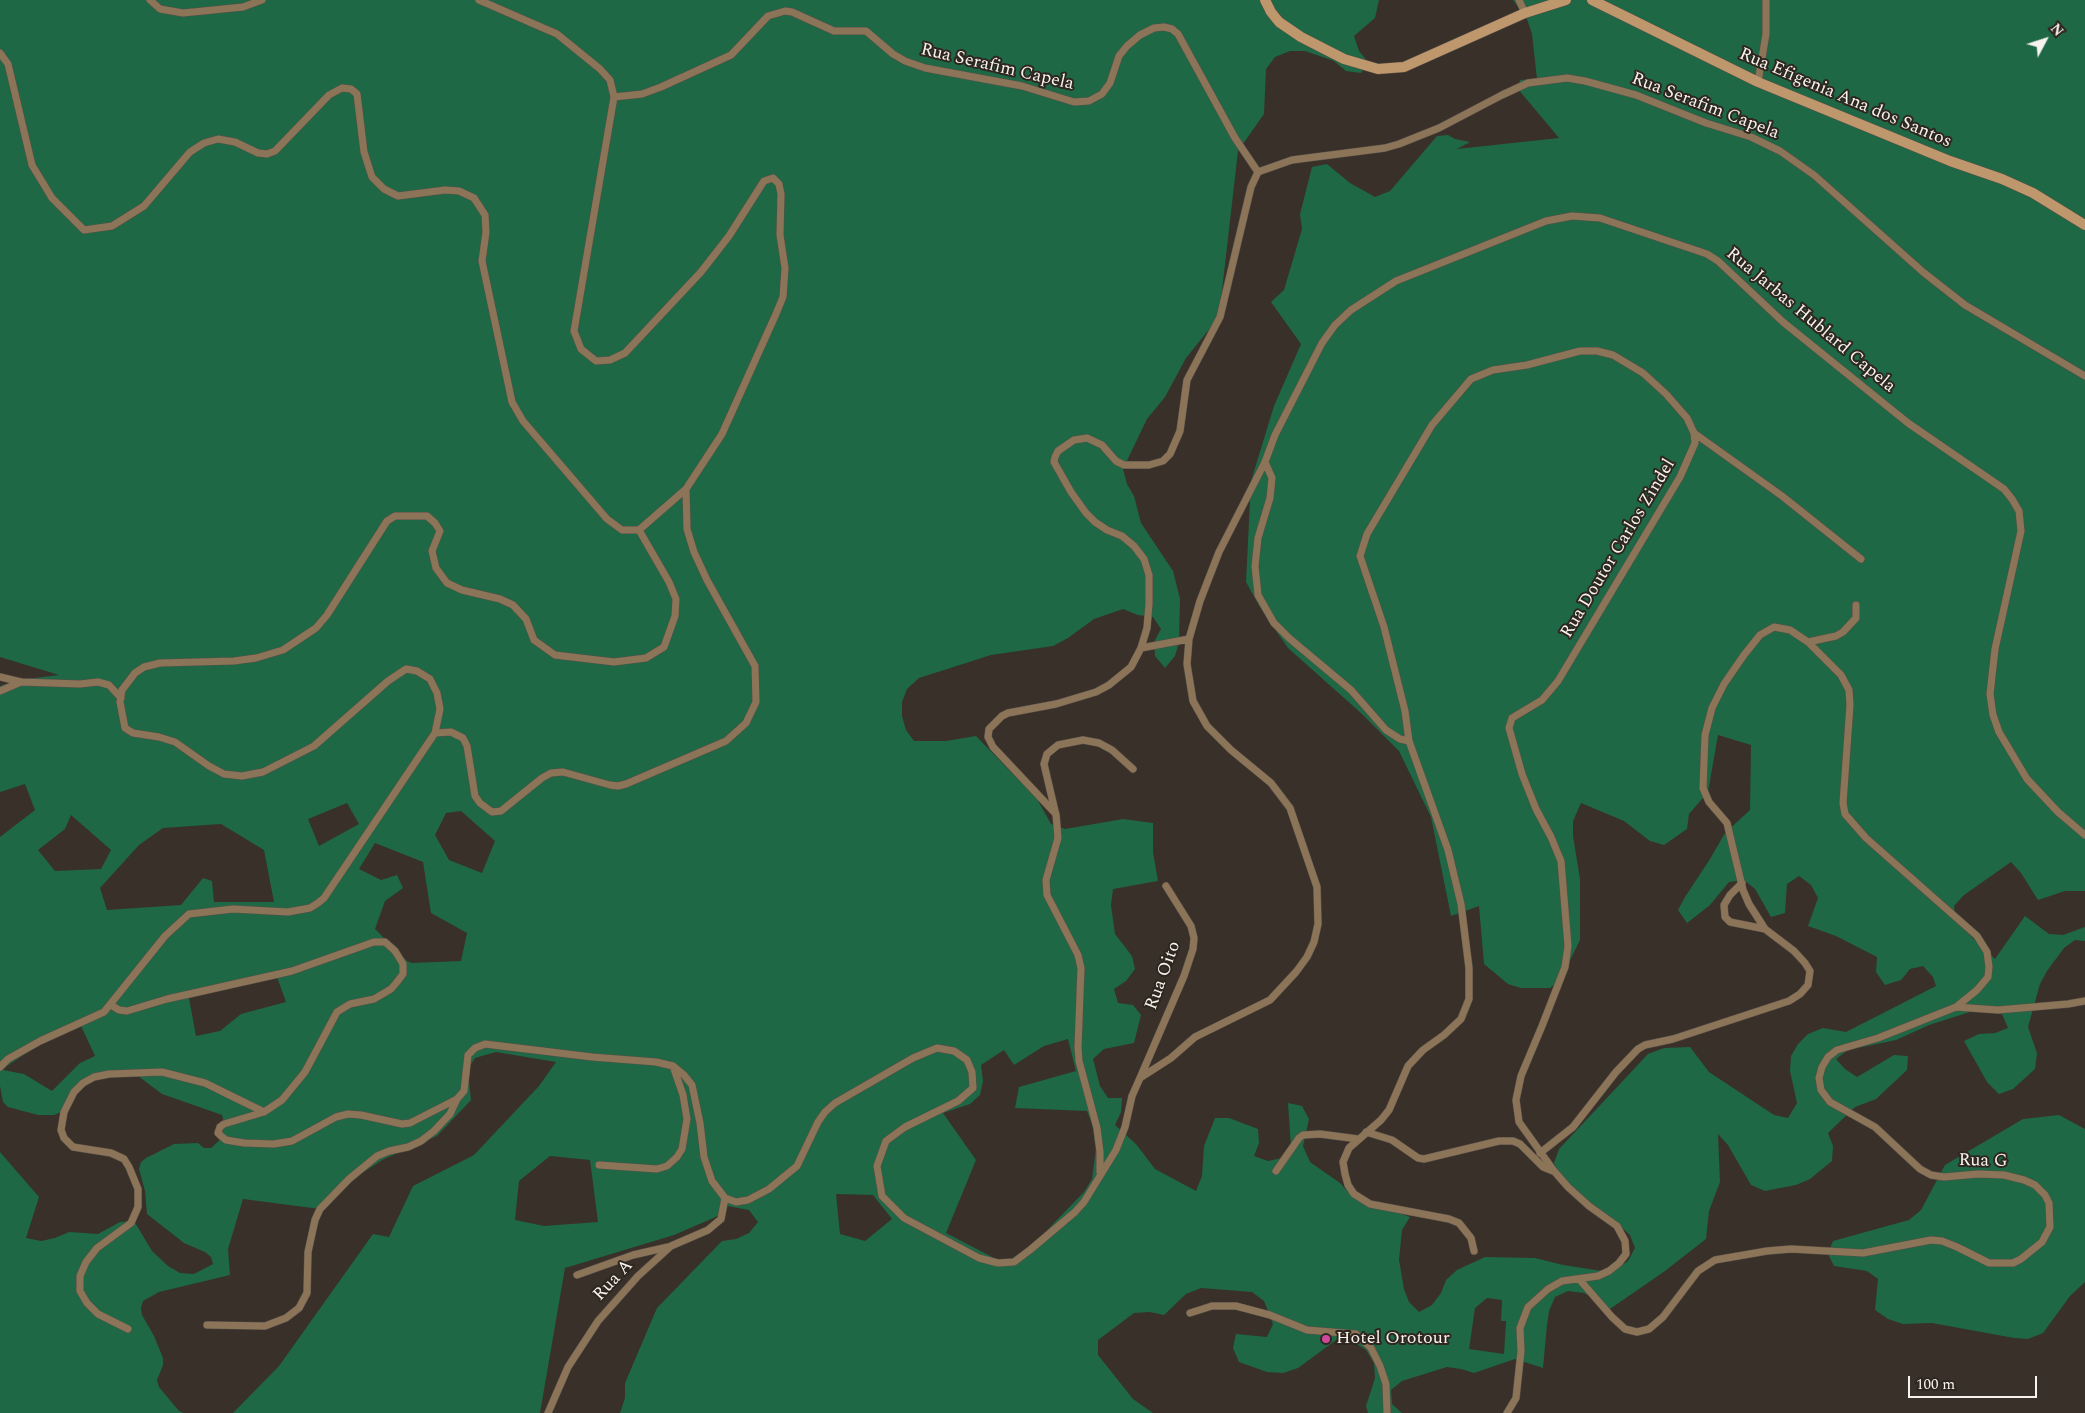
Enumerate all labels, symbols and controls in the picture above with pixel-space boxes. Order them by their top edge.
north arrow [2020,15,2070,65]
text: N [2045,19,2069,41]
street label: Rua Serafim Capela [918,40,1076,96]
street label: Rua Efigenia Ana dos Santos [1735,44,1955,154]
street label: Rua Serafim Capela [1628,69,1782,145]
street label: Rua Jarbas Hublard Capela [1721,244,1899,398]
street label: Rua Doutor Carlos Zindel [1557,456,1681,642]
street label: Rua Oito [1142,939,1186,1013]
street label: Rua G [1958,1151,2008,1173]
street label: Rua A [589,1256,639,1306]
place label: Hotel Orotour [1336,1328,1450,1350]
marker: Hotel Orotour [1320,1333,1332,1345]
scale bar [1910,1366,2039,1398]
text: 100 m [1916,1373,1955,1396]

